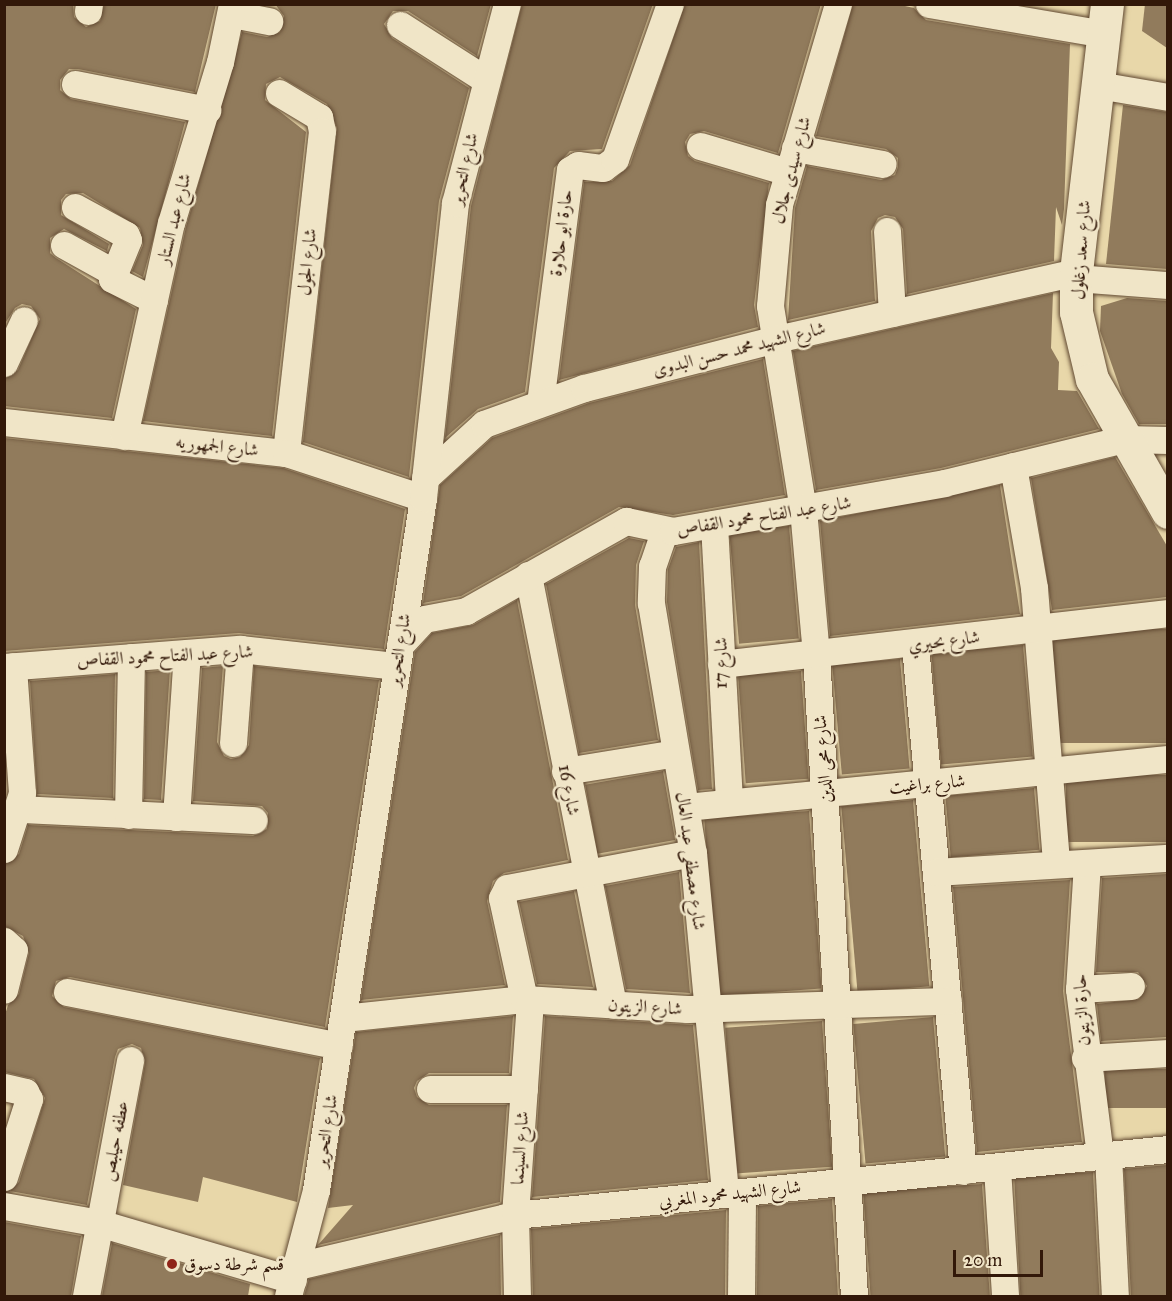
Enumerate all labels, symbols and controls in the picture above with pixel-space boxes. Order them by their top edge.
street label: شارع سيدى جلال [766,114,816,226]
street label: شارع التحرير [445,131,483,207]
street label: شارع عبد الستار [152,171,196,267]
street label: حارة ابو حلاوة [545,188,577,278]
street label: شارع سعد زغلول [1067,200,1095,300]
street label: شارع الجول [293,227,321,297]
street label: شارع الشهيد محمد حسن البدوى [650,317,828,381]
street label: شارع الجمهوريه [174,431,260,461]
street label: شارع عبد الفتاح محمود القفاص [675,492,853,540]
street label: شارع التحرير [383,612,415,688]
street label: شارع بحيري [907,626,981,656]
street label: شارع 17 [710,637,732,689]
street label: شارع عبد الفتاح محمود القفاص [76,641,254,671]
street label: شارع محى الدين [809,714,837,804]
street label: شارع 16 [553,763,585,817]
street label: شارع براغيت [888,770,966,798]
street label: شارع مصطفى عبد العال [672,791,710,931]
street label: حارة الزيتون [1069,973,1095,1047]
street label: شارع الزيتون [607,994,683,1020]
street label: شارع التحرير [310,1093,342,1169]
street label: عطفه حيلبص [97,1099,133,1183]
street label: شارع السينما [507,1111,533,1185]
street label: شارع الشهيد محمود المغربي [658,1176,802,1212]
scale bar [956,1238,1046,1276]
text: 20 m [964,1249,1002,1271]
place label: قسم شرطة دسوق [184,1253,284,1275]
marker: قسم شرطة دسوق [165,1257,179,1271]

